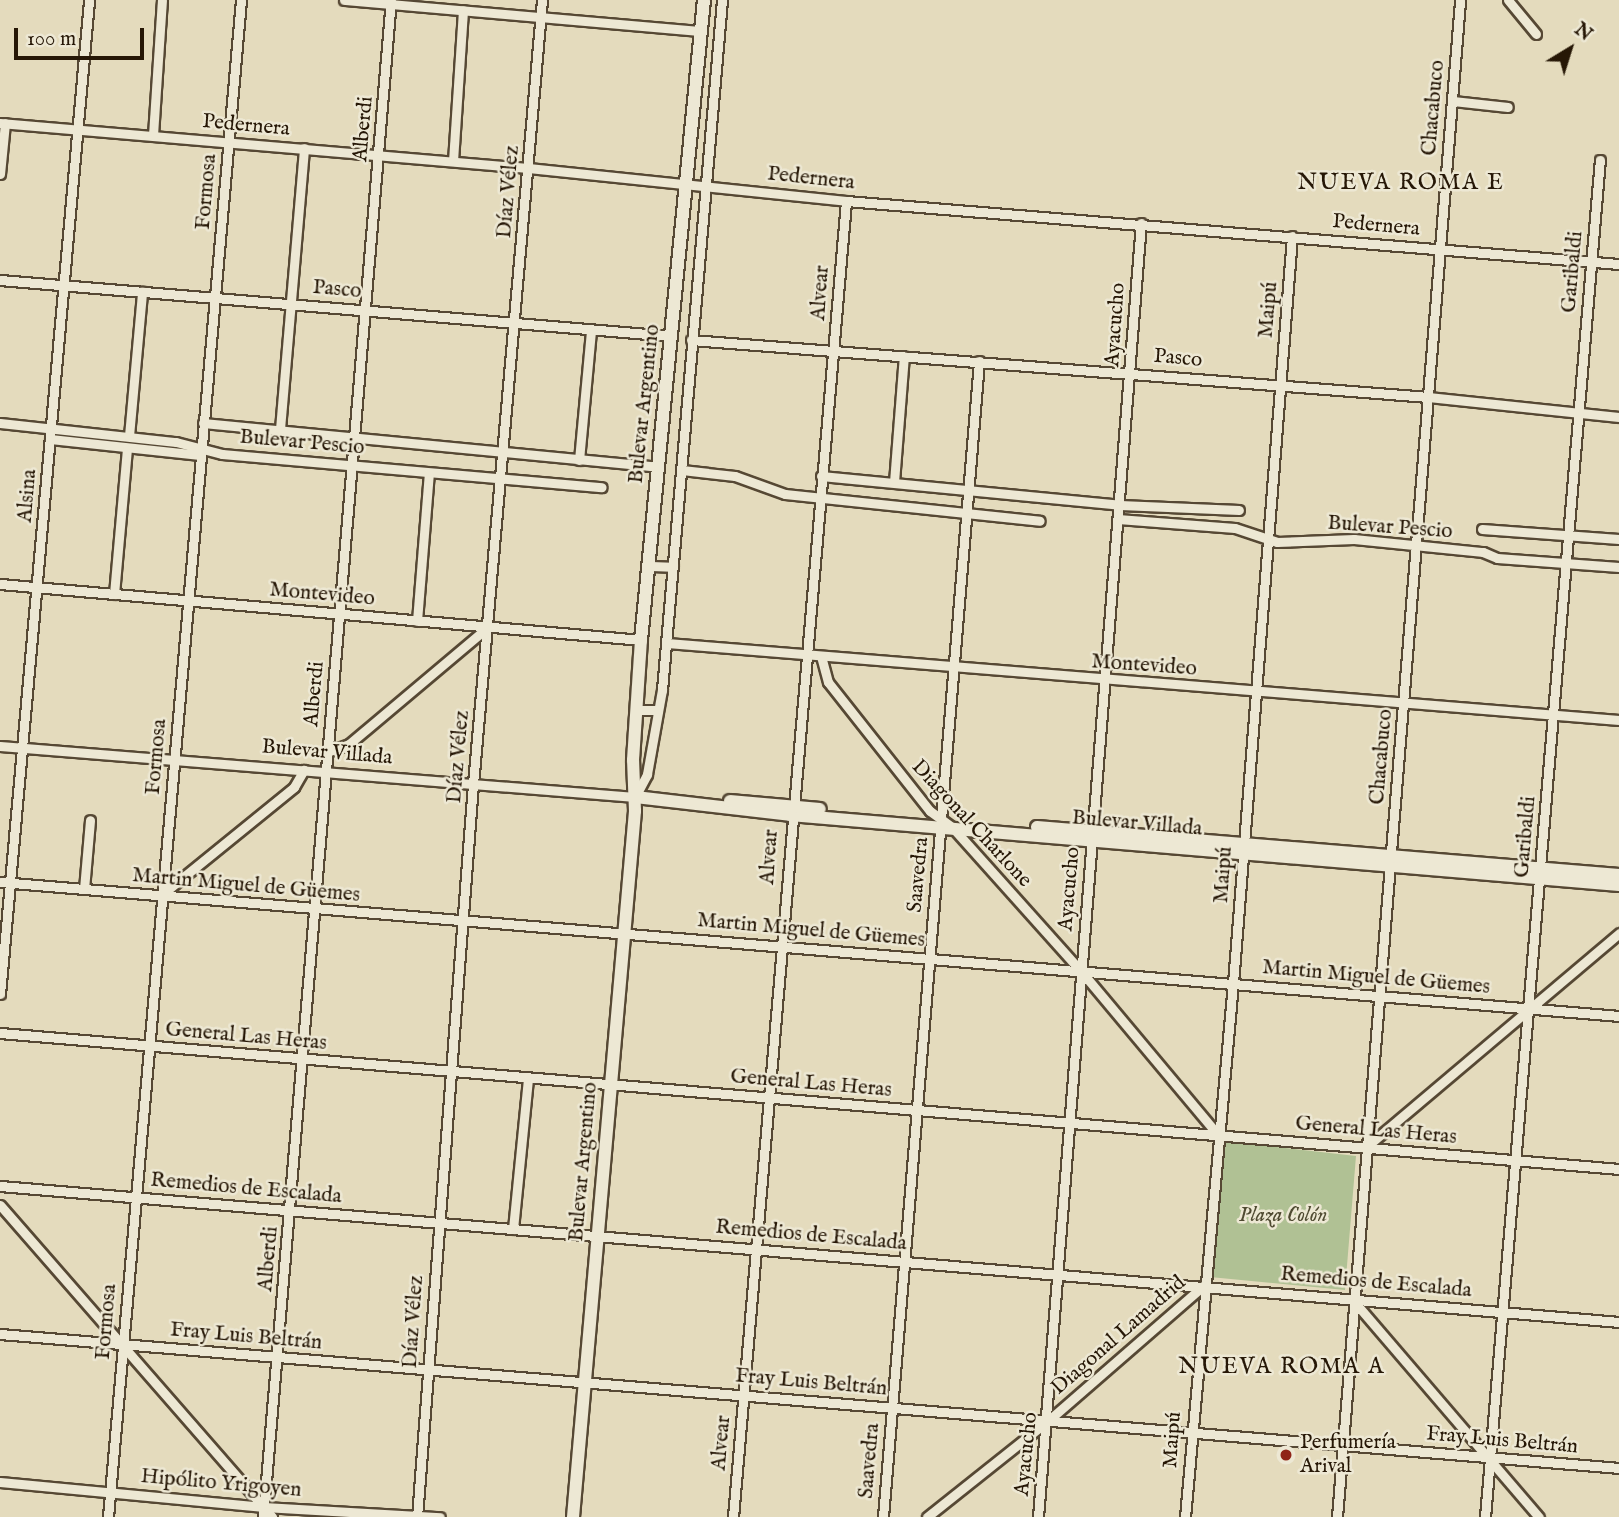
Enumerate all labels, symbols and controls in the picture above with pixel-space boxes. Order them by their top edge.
scale bar [18,14,147,58]
north arrow [1535,14,1605,84]
text: N [1569,18,1597,47]
text: 100 m [27,26,76,53]
street label: Chacabuco [1417,59,1451,157]
street label: Alberdi [349,95,379,163]
street label: Pedernera [201,110,291,142]
street label: Díaz Vélez [492,144,526,240]
street label: Formosa [191,153,223,231]
street label: Pedernera [766,162,856,196]
district label: NUEVA ROMA E [1299,169,1503,197]
street label: Pedernera [1331,210,1421,242]
street label: Garibaldi [1557,230,1589,314]
street label: Alvear [807,265,835,321]
street label: Pasco [312,275,362,305]
street label: Maipú [1254,281,1284,339]
street label: Ayacucho [1100,282,1132,368]
street label: Bulevar Argentino [624,323,666,485]
street label: Pasco [1153,344,1203,374]
street label: Bulevar Pescio [238,425,366,461]
street label: Alsina [13,468,43,524]
street label: Bulevar Pescio [1327,511,1453,545]
street label: Montevideo [268,578,376,612]
street label: Montevideo [1090,650,1198,682]
street label: Alberdi [300,660,330,728]
street label: Chacabuco [1365,708,1399,806]
street label: Díaz Vélez [442,709,476,805]
street label: Formosa [141,718,173,796]
street label: Bulevar Villada [261,735,393,771]
street label: Diagonal Charlone [905,755,1037,893]
street label: Garibaldi [1510,795,1542,879]
street label: Bulevar Villada [1071,806,1203,842]
street label: Alvear [756,829,784,885]
street label: Saavedra [903,836,935,914]
street label: Ayacucho [1054,846,1086,932]
street label: Maipú [1209,846,1239,904]
street label: Martin Miguel de Güemes [131,863,361,909]
street label: Martin Miguel de Güemes [696,908,926,954]
street label: Martin Miguel de Güemes [1261,955,1491,1001]
street label: General Las Heras [164,1017,328,1057]
street label: General Las Heras [729,1064,893,1104]
street label: Bulevar Argentino [564,1081,604,1243]
street label: General Las Heras [1294,1111,1458,1151]
street label: Remedios de Escalada [149,1168,343,1210]
park label: Plaza Colón [1239,1203,1327,1229]
street label: Remedios de Escalada [714,1215,908,1257]
street label: Alberdi [254,1225,284,1293]
street label: Remedios de Escalada [1279,1262,1473,1304]
street label: Diagonal Lamadrid [1047,1271,1191,1401]
street label: Díaz Vélez [398,1275,430,1369]
street label: Formosa [91,1283,123,1361]
street label: Fray Luis Beltrán [169,1318,323,1356]
district label: NUEVA ROMA A [1180,1353,1384,1381]
street label: Fray Luis Beltrán [734,1364,888,1402]
street label: Ayacucho [1010,1411,1044,1497]
street label: Maipú [1158,1411,1188,1469]
street label: Alvear [707,1414,737,1472]
street label: Saavedra [854,1422,886,1500]
street label: Fray Luis Beltrán [1425,1422,1579,1460]
place label: Perfumería Arival [1300,1430,1396,1480]
marker: Perfumería Arival [1278,1447,1294,1463]
street label: Hipólito Yrigoyen [140,1464,302,1504]

